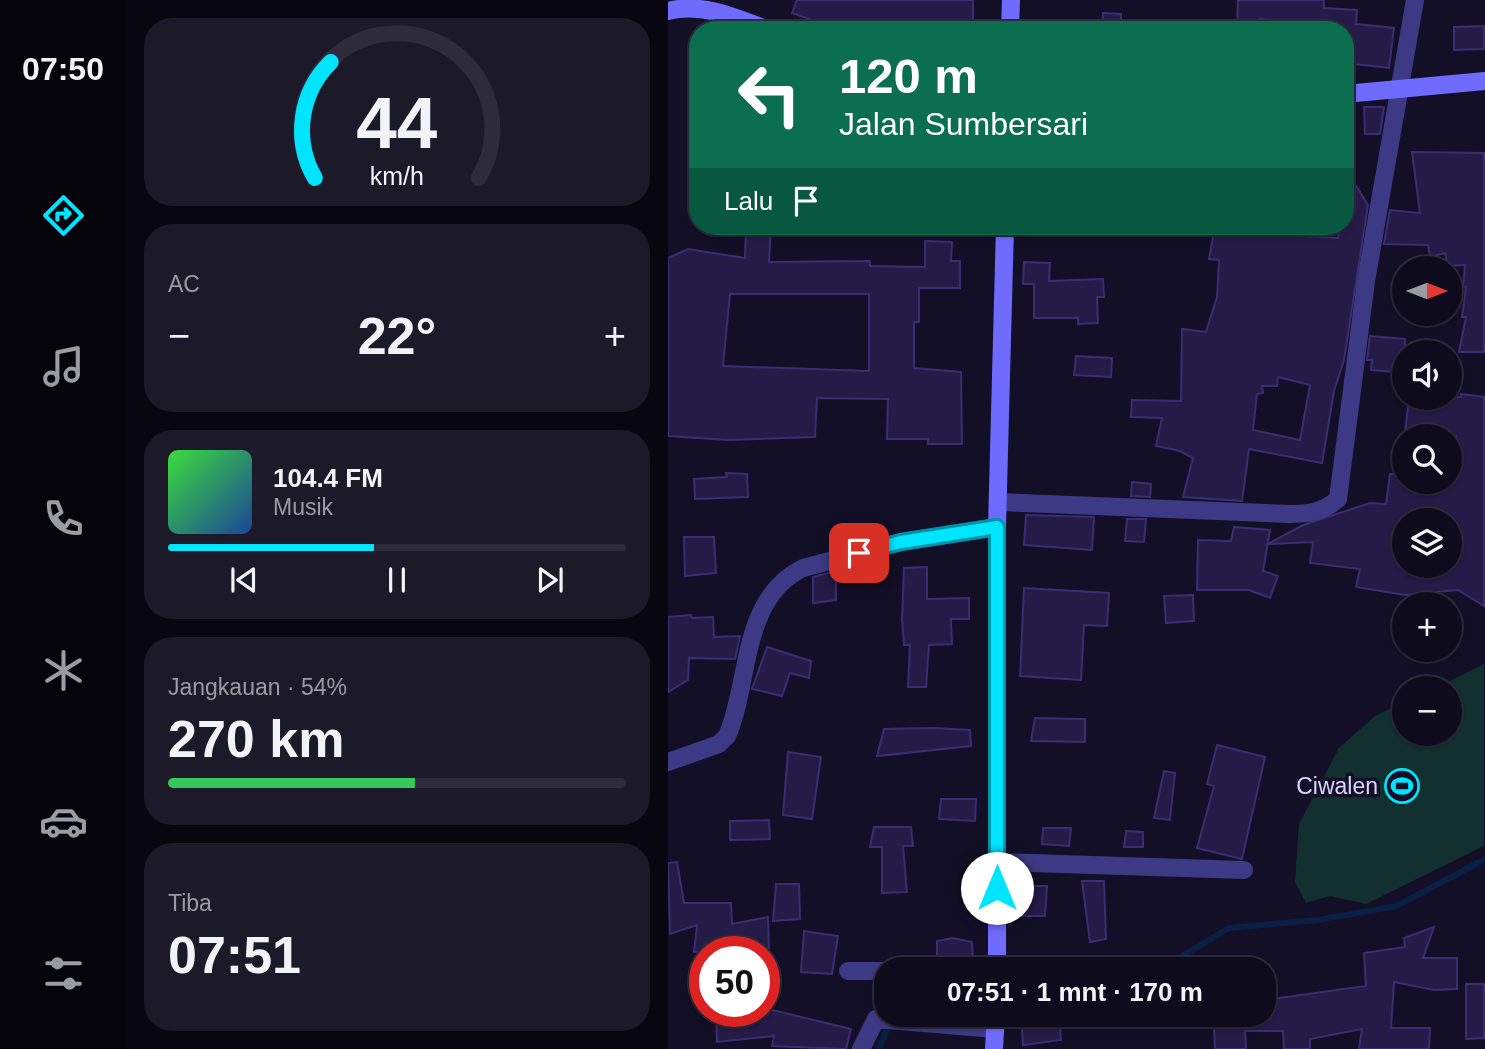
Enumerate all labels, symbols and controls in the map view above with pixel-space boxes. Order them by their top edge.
icon: left [724,49,815,140]
text: 120 m [839,49,978,103]
text: 07:50 [22,51,104,87]
text: 44 [357,82,438,163]
text: Jalan Sumbersari [839,106,1088,142]
text: km/h [370,162,424,190]
icon: arrive [787,182,825,220]
text: Lalu [724,186,773,216]
icon: directions [39,191,88,240]
north arrow [1392,256,1462,326]
map controls [1392,256,1462,746]
text: AC [168,271,200,297]
text: 22° [358,307,436,365]
text: − [168,315,190,357]
text: + [604,315,626,357]
button: sound [1392,340,1462,410]
icon: music [39,342,88,391]
button: search [1392,424,1462,494]
text: 104.4 FM [273,463,383,493]
icon: phone [39,494,88,543]
text: Musik [273,494,333,520]
button: layers [1392,508,1462,578]
pin [829,523,889,583]
icon: arrive [840,534,878,572]
icon: previous [225,561,263,599]
icon: pause [378,561,416,599]
icon: next [531,561,569,599]
button: + [1392,592,1462,662]
icon: climate [39,646,88,695]
text: Jangkauan · 54% [168,674,347,700]
button: − [1392,676,1462,746]
text: 270 km [168,710,344,768]
sports icon: Ciwalen [1383,767,1421,805]
place label: Ciwalen [1296,773,1378,799]
icon: car [39,797,88,846]
position arrow [960,851,1034,925]
text: Tiba [168,890,212,916]
text: 07:51 [168,926,301,984]
speed limit sign: 50 [689,936,780,1027]
icon: filters [39,949,88,998]
text: 07:51 · 1 mnt · 170 m [947,977,1203,1007]

